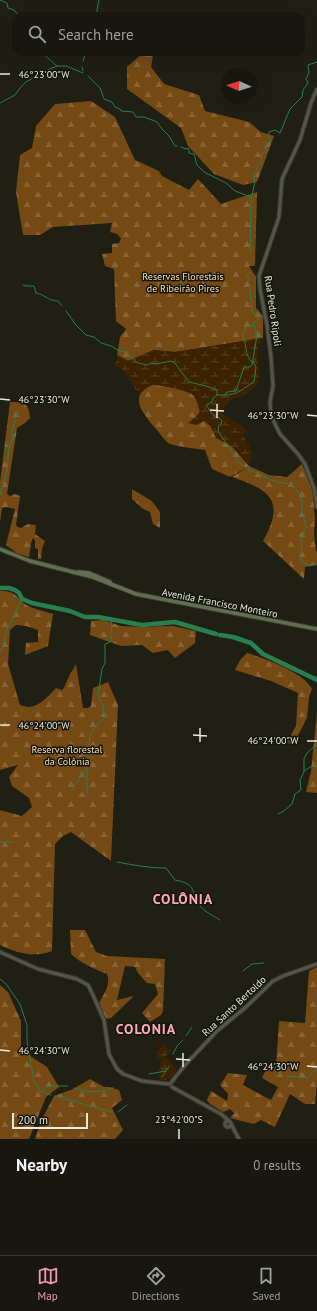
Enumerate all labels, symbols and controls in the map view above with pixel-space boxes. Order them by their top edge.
search box [12,12,305,56]
icon: search [26,23,48,45]
text: Search here [58,25,134,44]
text: 46°23'00"W [18,68,70,81]
north arrow [221,68,257,104]
park label: Reservas Florestais de Ribeirão Pires [142,270,224,295]
street label: Rua Pedro Ripoli [262,275,284,347]
text: 46°23'30"W [18,393,70,406]
text: 46°23'30"W [247,409,299,422]
street label: Avenida Francisco Monteiro [161,585,279,621]
text: 46°24'00"W [18,719,70,732]
text: 46°24'00"W [247,734,299,747]
park label: Reserva florestal da Colônia [32,743,102,768]
district label: COLÔNIA [153,890,213,908]
street label: Rua Santo Bertoldo [199,973,269,1039]
district label: COLONIA [116,1020,176,1038]
text: 46°24'30"W [18,1044,70,1057]
text: 46°24'30"W [247,1060,299,1073]
scale bar [12,1111,88,1130]
text: 200 m [18,1113,48,1127]
text: 23°42'00"S [155,1113,203,1126]
text: Nearby [16,1154,67,1176]
text: 0 results [253,1157,301,1174]
tab: Map [37,1265,59,1303]
tab: Directions [132,1265,179,1303]
tab: Saved [252,1265,280,1303]

